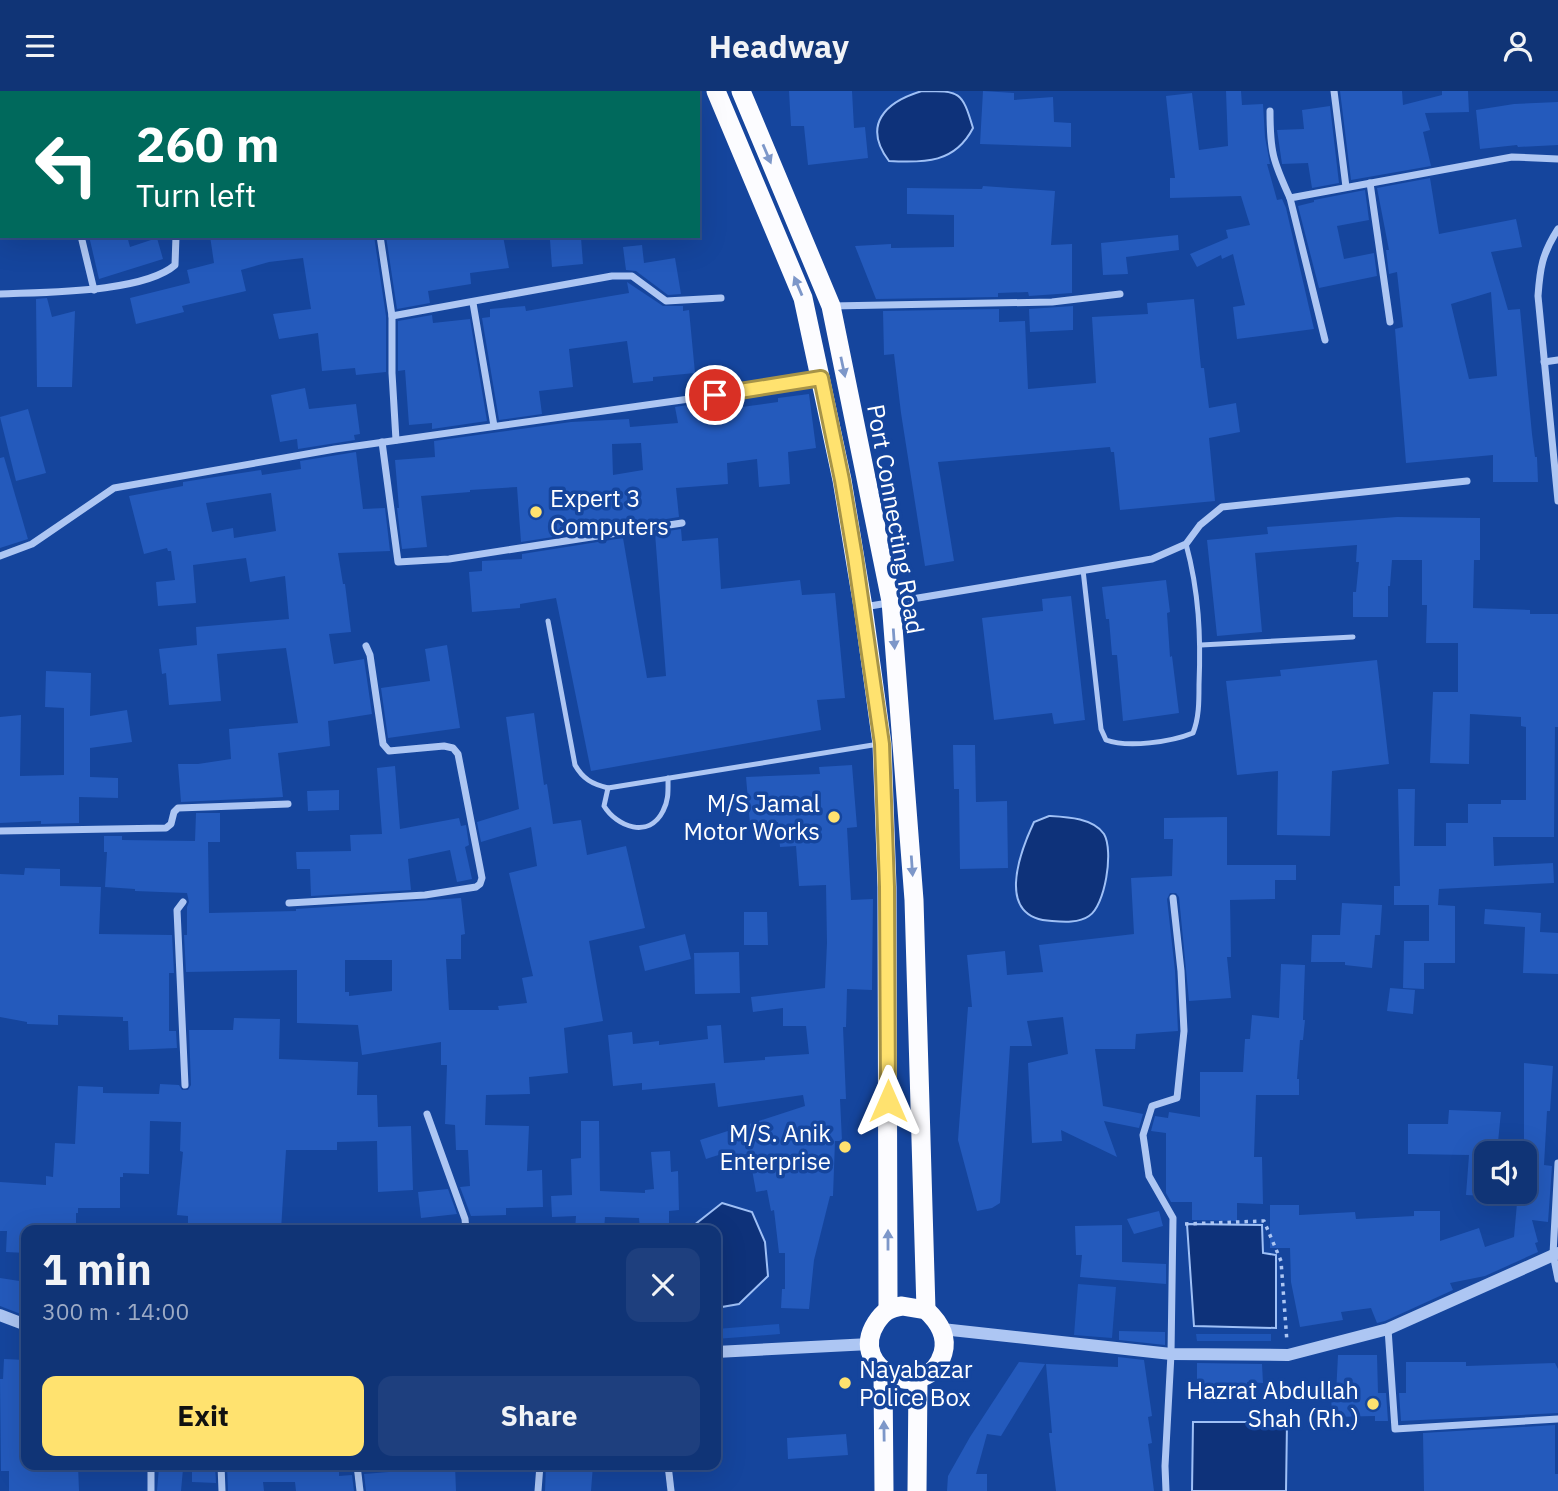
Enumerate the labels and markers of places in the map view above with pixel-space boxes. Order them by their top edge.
pin [685,365,745,425]
place label: Expert 3 Computers [550,482,669,542]
marker: Expert 3 Computers [528,504,544,520]
place label: M/S Jamal Motor Works [683,787,820,847]
marker: M/S Jamal Motor Works [826,809,842,825]
place label: M/S. Anik Enterprise [719,1117,831,1177]
marker: M/S. Anik Enterprise [837,1139,853,1155]
place label: Nayabazar Police Box [859,1353,973,1413]
place label: Hazrat Abdullah Shah (Rh.) [1186,1374,1359,1434]
marker: Nayabazar Police Box [837,1375,853,1391]
marker: Hazrat Abdullah Shah (Rh.) [1365,1396,1381,1412]

